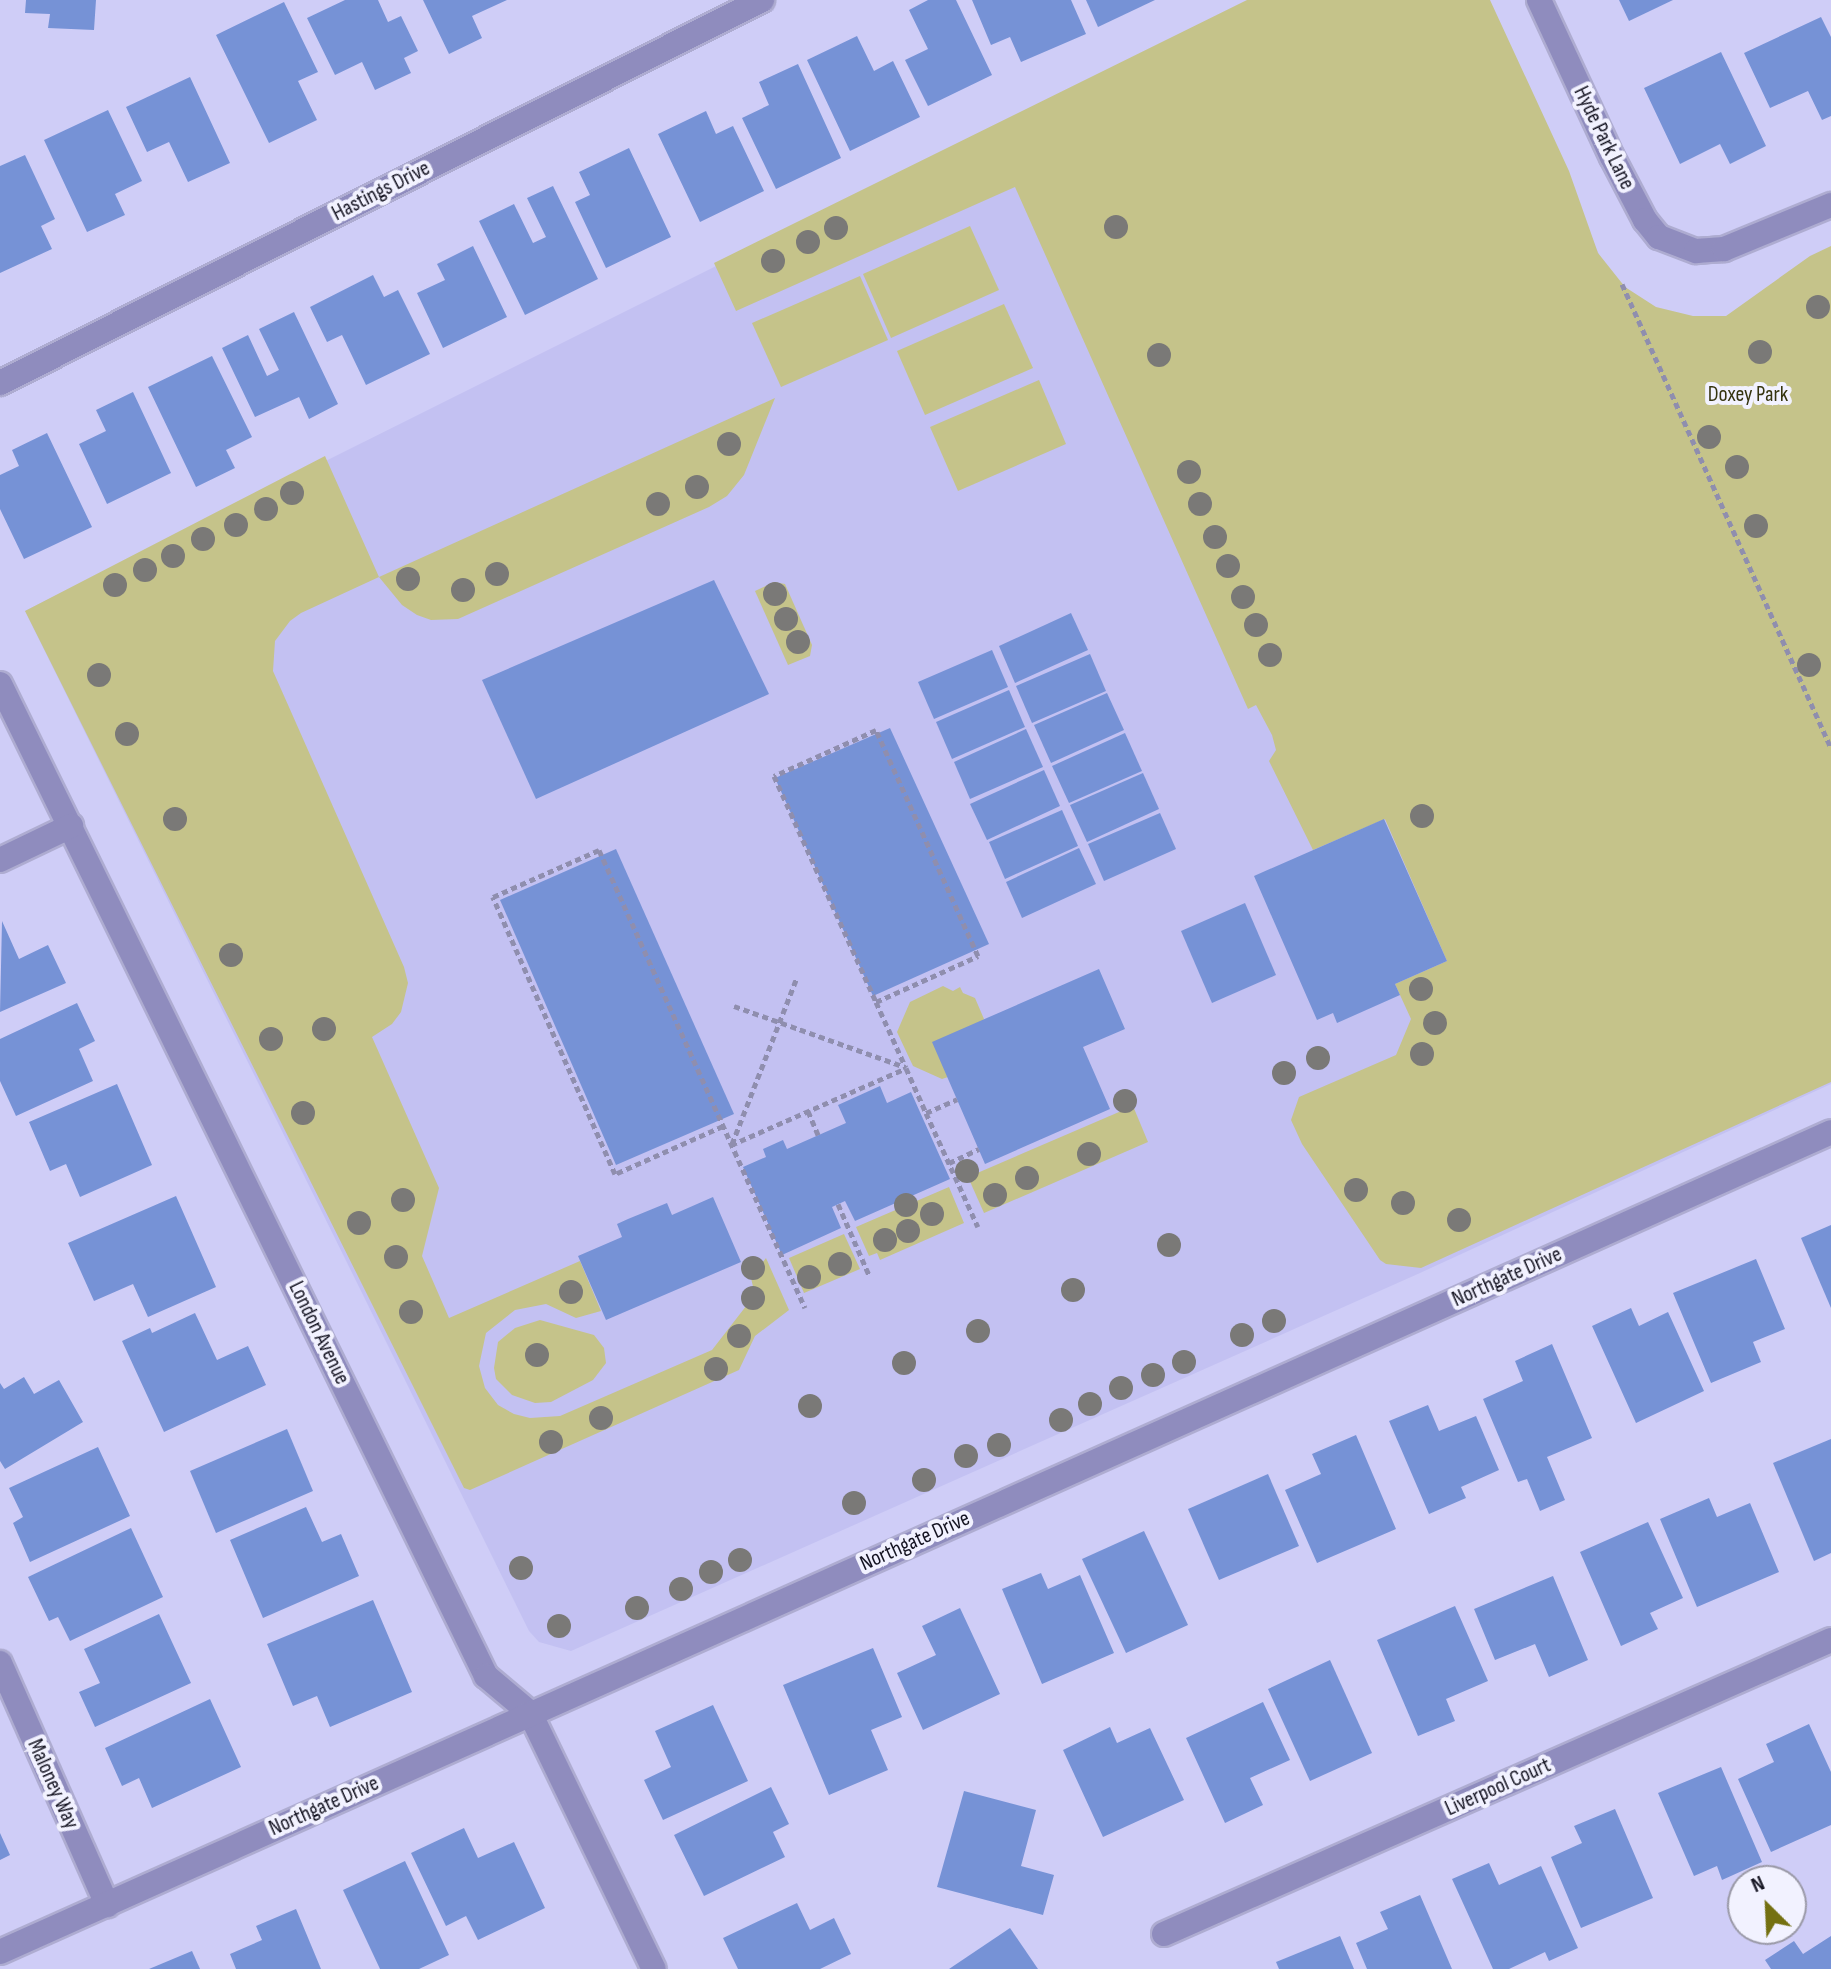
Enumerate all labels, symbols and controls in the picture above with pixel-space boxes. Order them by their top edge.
street label: Hyde Park Lane [1568,82,1640,194]
street label: Hastings Drive [328,155,434,227]
park label: Doxey Park [1708,382,1788,408]
street label: Northgate Drive [1448,1241,1566,1313]
street label: London Avenue [283,1277,355,1389]
street label: Northgate Drive [856,1505,974,1577]
street label: Maloney Way [22,1735,84,1833]
street label: Liverpool Court [1441,1752,1555,1822]
street label: Northgate Drive [265,1770,383,1842]
north arrow [1727,1865,1807,1945]
text: N [1747,1870,1769,1899]

